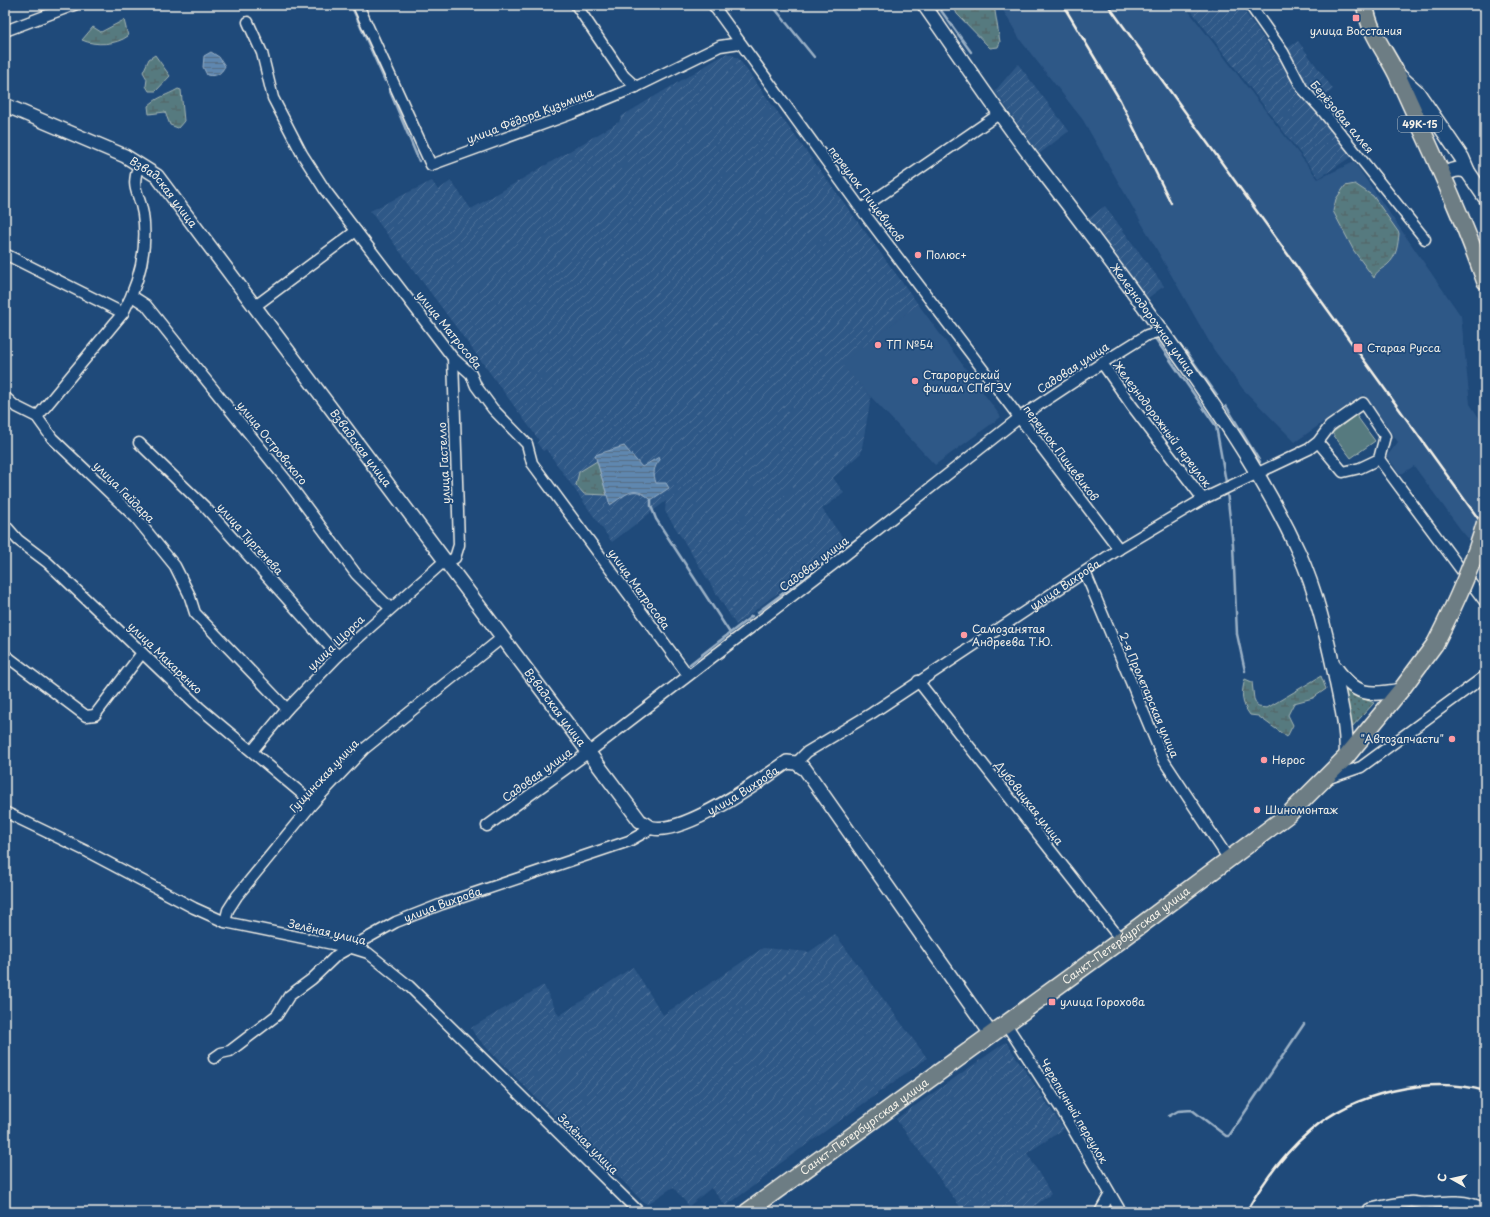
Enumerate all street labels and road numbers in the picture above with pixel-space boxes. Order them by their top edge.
street label: Берёзовая аллея [1307,77,1378,157]
street label: улица Фёдора Кузьмина [464,83,596,148]
road number: 49К-15 [1398,116,1442,132]
street label: переулок Пищевиков [825,142,908,245]
street label: Взвадская улица [127,152,202,231]
street label: Железнодорожная улица [1107,259,1200,379]
street label: улица Матросова [412,287,486,373]
street label: Садовая улица [1033,338,1112,397]
street label: Железнодорожный переулок [1109,357,1216,491]
street label: улица Островского [233,397,312,488]
street label: переулок Пищевиков [1020,401,1103,504]
street label: Взвадская улица [326,405,396,490]
street label: улица Гастелло [433,422,454,504]
street label: улица Гайдара [90,457,159,526]
street label: улица Тургенева [213,499,287,579]
street label: Садовая улица [776,532,852,595]
street label: улица Матросова [604,545,675,633]
street label: улица Вихрова [1026,555,1104,614]
street label: улица Щорса [303,611,368,674]
street label: улица Макаренко [124,618,206,698]
street label: 2-я Пролетарская улица [1115,629,1184,760]
street label: Взвадская улица [520,665,590,750]
street label: Гущинская улица [285,735,362,816]
street label: Садовая улица [498,743,575,806]
street label: Дубовицкая улица [990,756,1068,848]
street label: улица Вихрова [704,761,782,819]
street label: улица Вихрова [401,882,484,926]
street label: Санкт-Петербургская улица [1058,882,1193,988]
street label: Зелёная улица [286,914,368,949]
street label: Черепичный переулок [1036,1055,1113,1167]
street label: Санкт-Петербургская улица [796,1074,932,1179]
street label: Зелёная улица [554,1109,623,1178]

